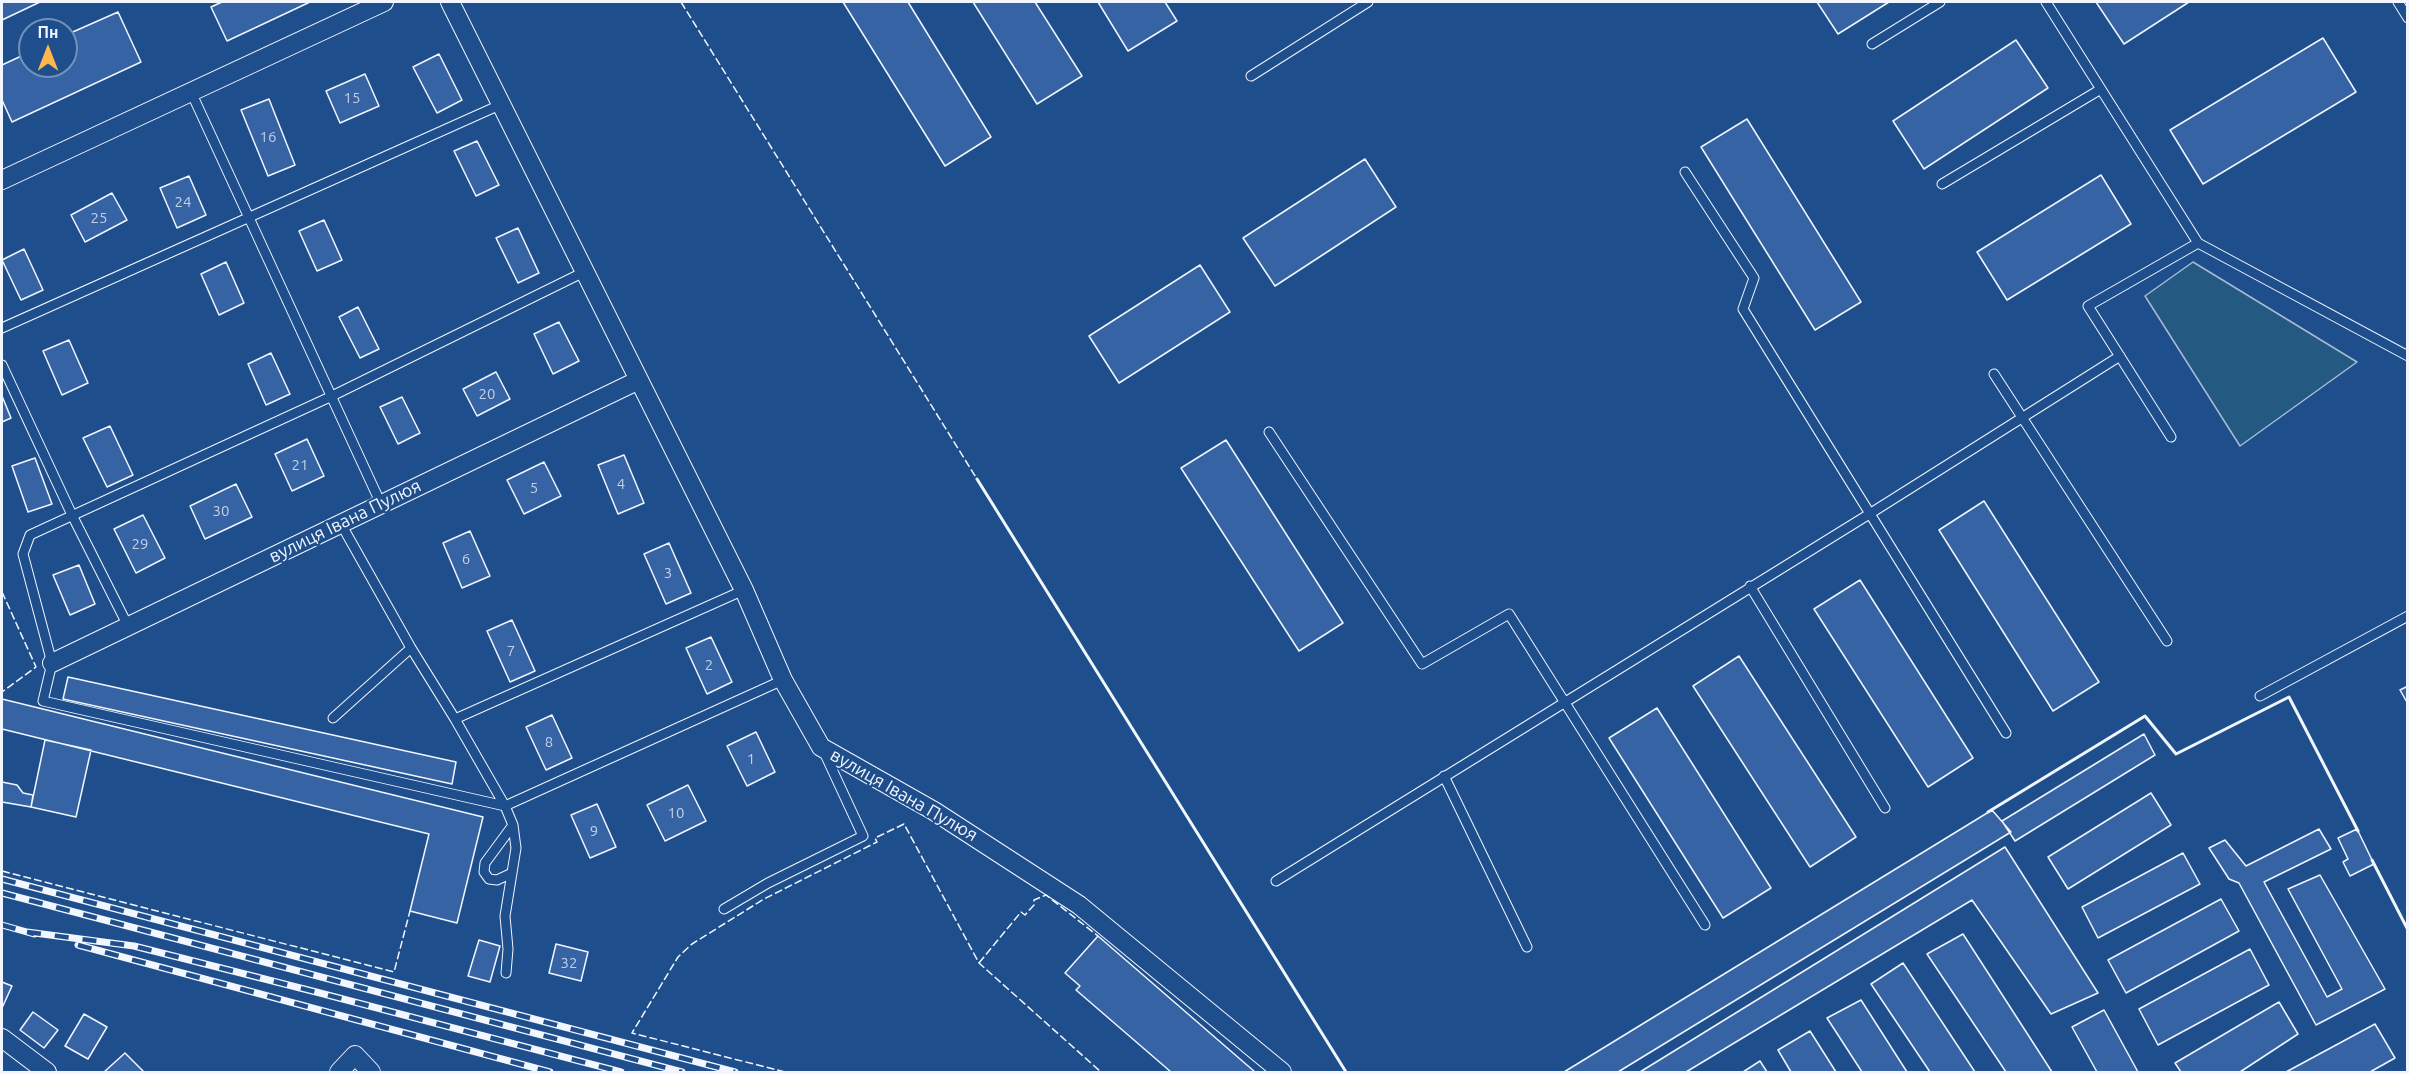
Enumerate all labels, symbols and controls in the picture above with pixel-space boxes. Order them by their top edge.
north arrow [18,18,78,78]
text: Пн [38,23,58,41]
house number: 15 [344,89,360,107]
house number: 16 [260,128,276,146]
house number: 24 [175,193,191,211]
house number: 25 [91,209,107,227]
house number: 20 [479,385,495,403]
house number: 21 [292,456,308,474]
street label: вулиця Івана Пулюя [265,475,425,567]
house number: 4 [617,475,625,493]
house number: 5 [530,479,538,497]
house number: 30 [213,502,229,520]
house number: 29 [132,535,148,553]
house number: 6 [462,550,470,568]
house number: 3 [664,564,672,582]
house number: 7 [507,642,515,660]
house number: 2 [705,656,713,674]
house number: 8 [545,733,553,751]
street label: вулиця Івана Пулюя [826,744,982,846]
house number: 1 [747,750,755,768]
house number: 10 [668,804,684,822]
house number: 9 [590,822,598,840]
house number: 32 [561,954,577,972]

